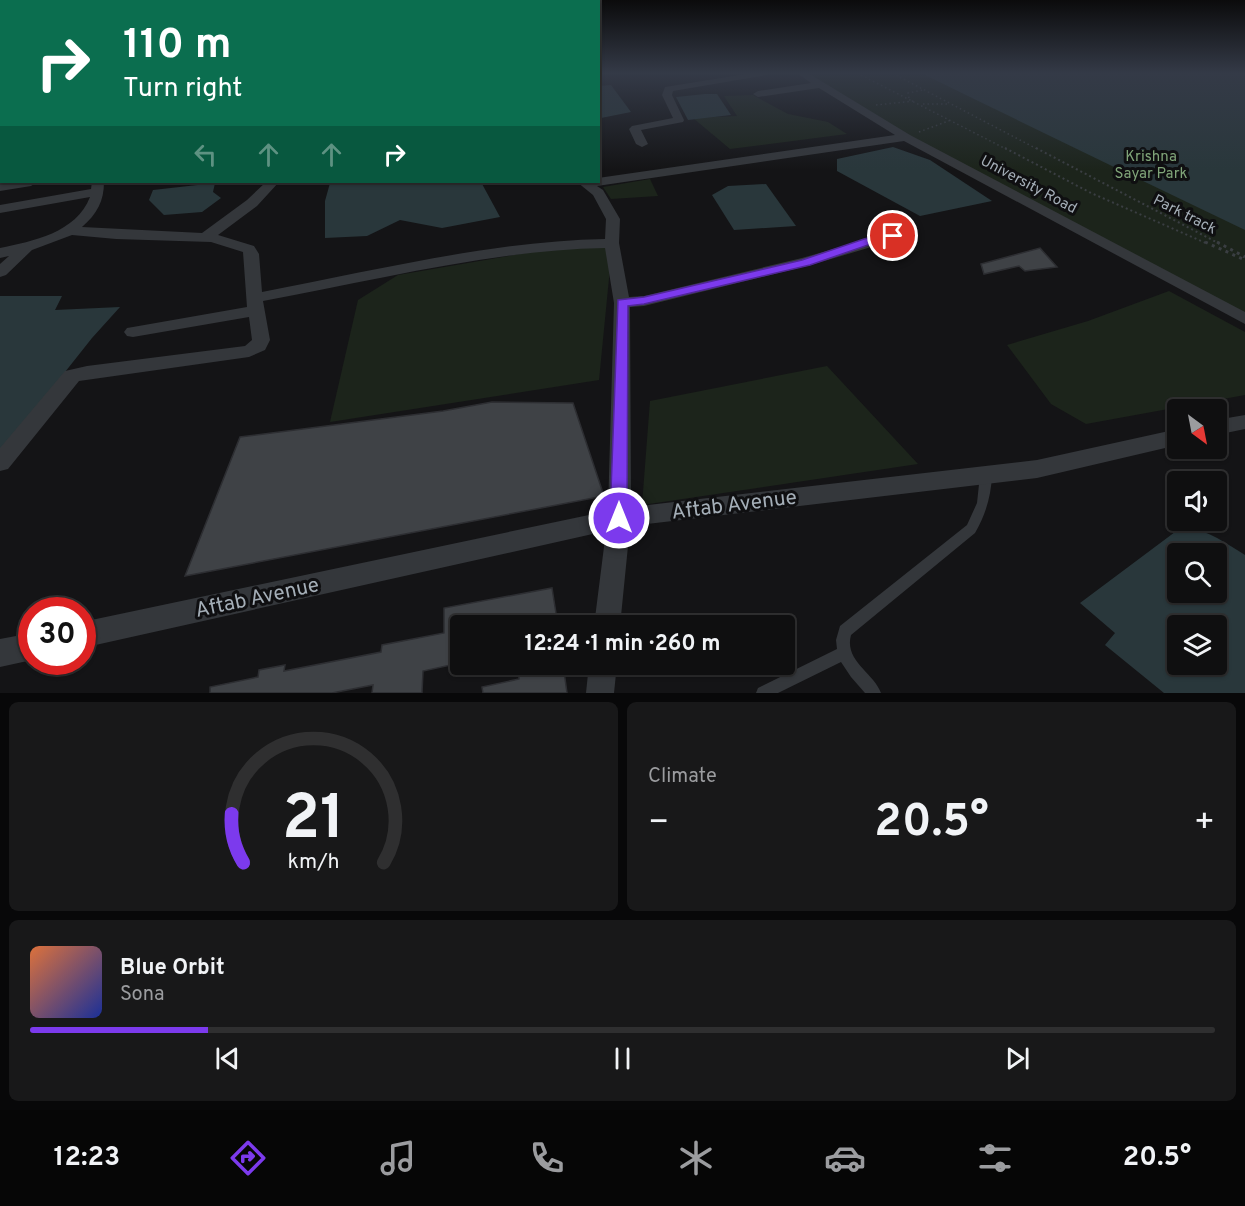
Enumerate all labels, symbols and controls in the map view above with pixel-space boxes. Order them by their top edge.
text: 110 m [123,20,232,73]
icon: right [24,24,102,102]
text: Turn right [123,72,242,106]
icon: left [189,138,222,171]
icon: ahead [252,138,285,171]
icon: ahead [315,138,348,171]
icon: right [378,138,411,171]
park label: Krishna Sayar Park [1115,148,1187,184]
street label: University Road [977,152,1080,219]
street label: Park track [1149,191,1219,239]
pin [867,210,918,261]
icon: arrive [876,219,909,252]
north arrow [1167,399,1227,459]
map controls [1167,399,1227,675]
button: sound [1167,471,1227,531]
street label: Aftab Avenue [670,484,798,527]
position arrow [587,486,651,550]
button: search [1167,543,1227,603]
street label: Aftab Avenue [193,572,322,625]
speed limit sign: 30 [18,597,96,675]
button: layers [1167,615,1227,675]
text: 12:24 · 1 min · 260 m [524,631,721,658]
text: Climate [648,764,717,790]
text: 21 [282,782,345,861]
text: 20.5° [874,795,989,852]
text: − [648,803,669,845]
text: + [1194,803,1215,845]
text: km/h [287,850,340,877]
text: Blue Orbit [120,955,225,982]
text: Sona [120,982,165,1008]
icon: previous [211,1042,244,1075]
icon: pause [606,1042,639,1075]
icon: next [1001,1042,1034,1075]
icon: directions [227,1137,269,1179]
icon: music [377,1137,419,1179]
icon: phone [526,1137,568,1179]
icon: climate [675,1137,717,1179]
icon: car [824,1137,866,1179]
icon: filters [974,1137,1016,1179]
text: 12:23 [54,1141,120,1175]
text: 20.5° [1123,1141,1191,1175]

